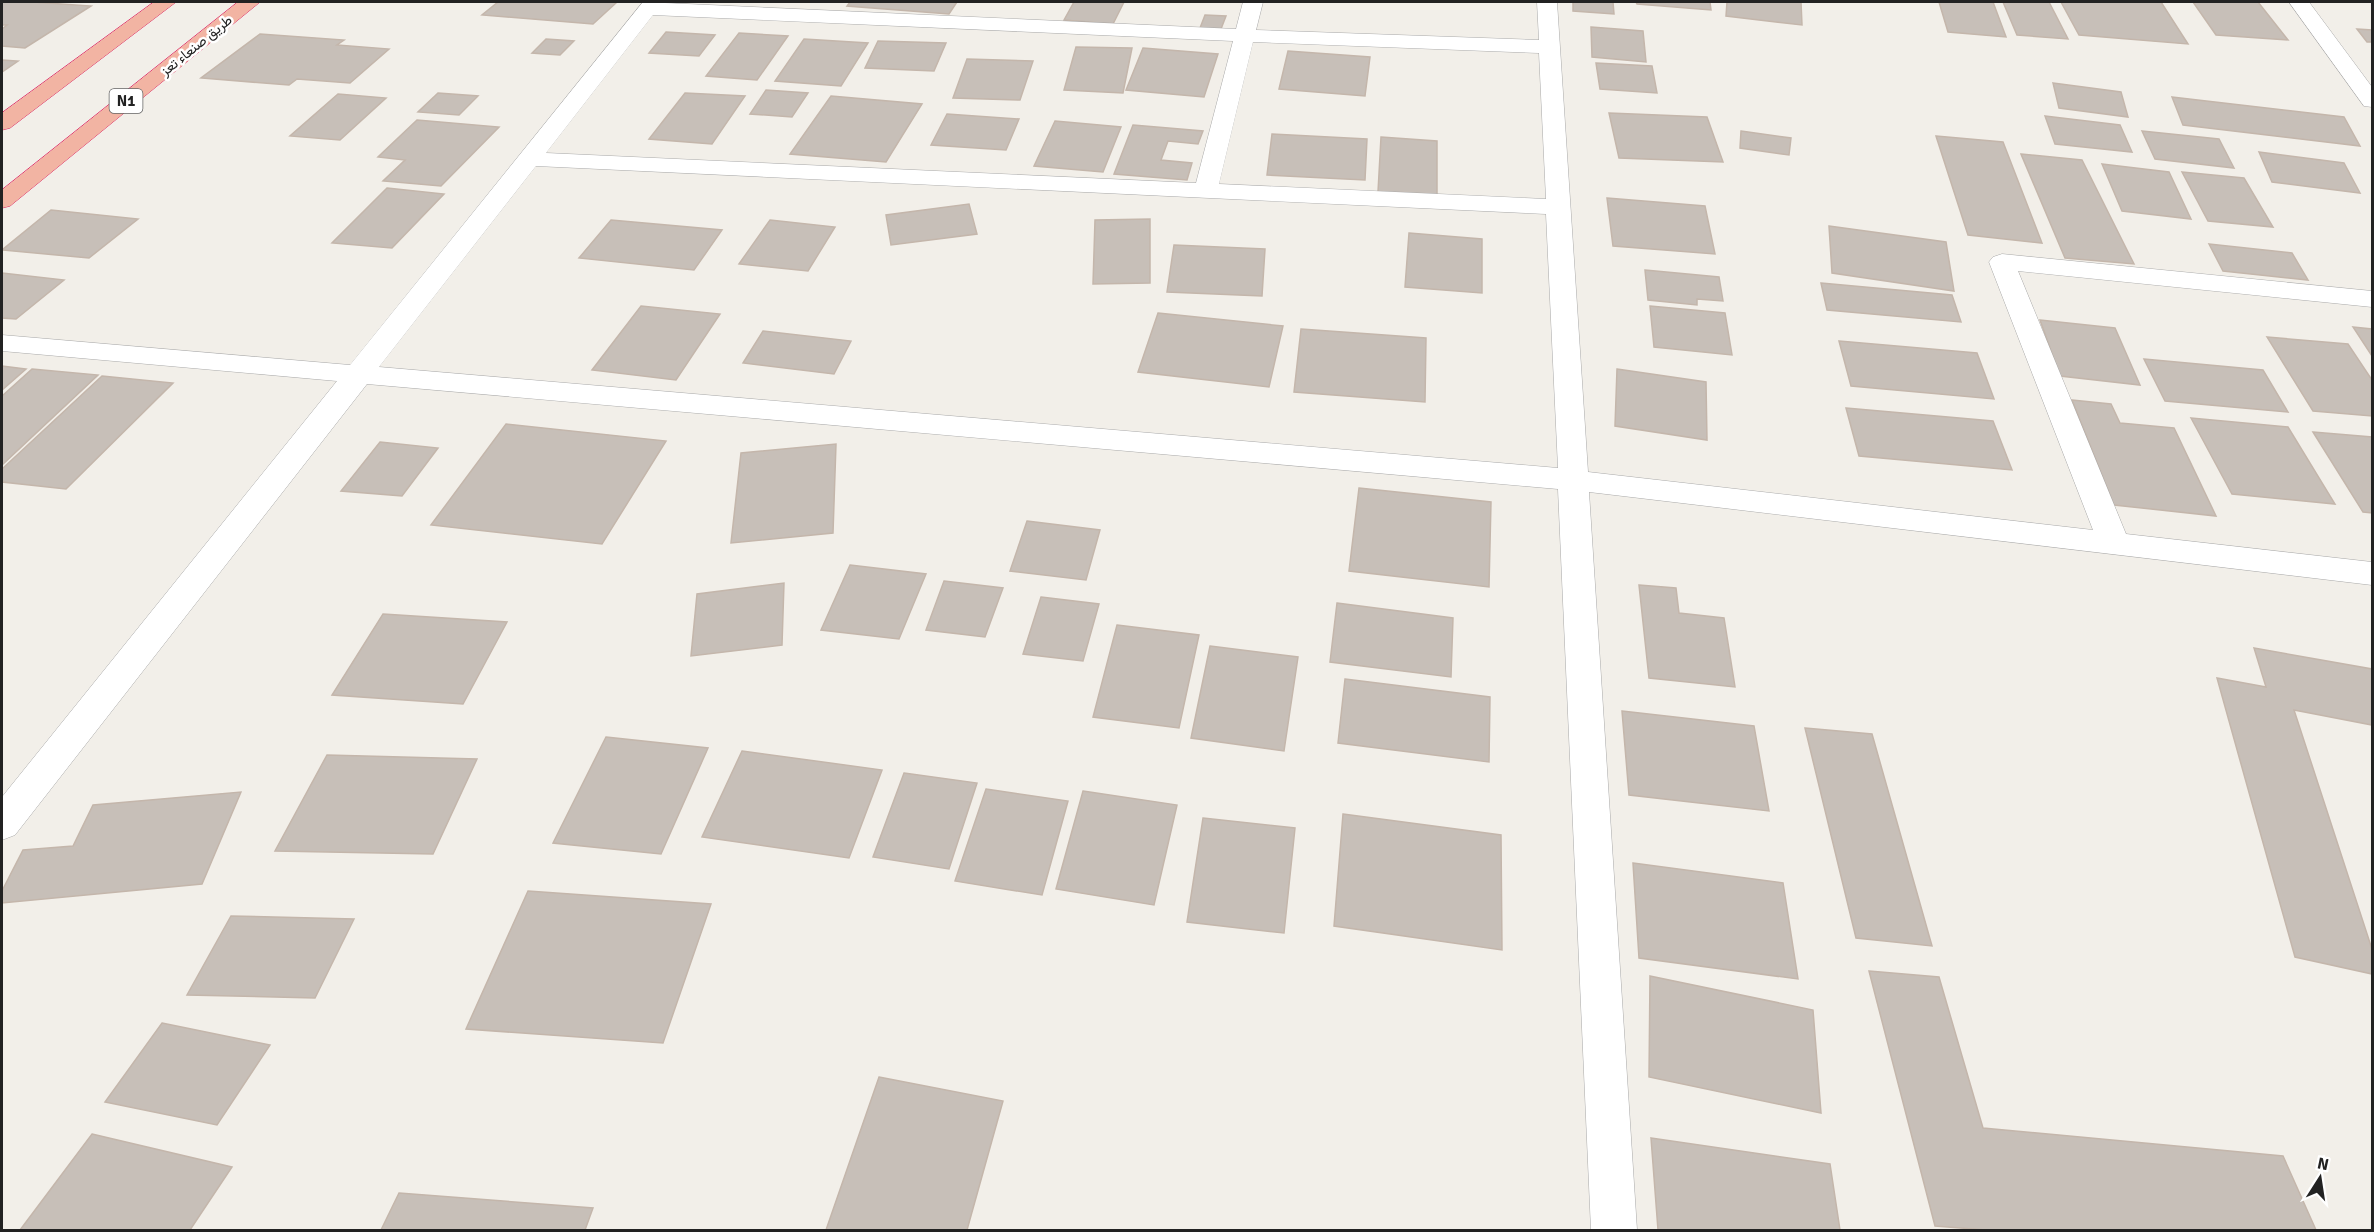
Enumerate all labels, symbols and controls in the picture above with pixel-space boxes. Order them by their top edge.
street label: طريق صنعاء تعز [156,11,236,80]
road number: N1 [110,89,142,113]
north arrow [2290,1148,2350,1208]
text: N [2315,1153,2330,1175]

